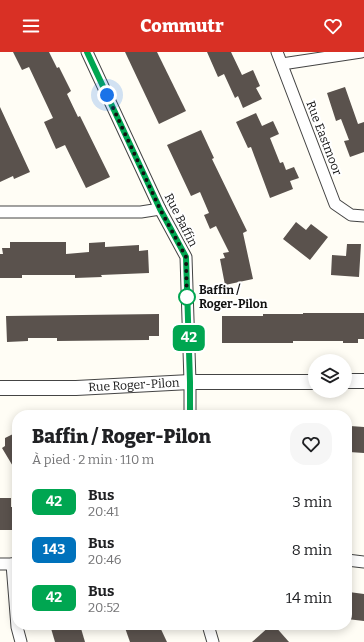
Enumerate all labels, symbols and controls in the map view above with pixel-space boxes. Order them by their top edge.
icon: menu [20,15,42,37]
text: Commutr [140,15,224,37]
icon: heart [322,15,344,37]
your location [97,85,117,105]
street label: Rue Eastmoor [303,99,345,178]
street label: Rue Baffin [162,191,201,249]
place label: Baffin / Roger-Pilon [199,283,268,311]
marker: Baffin / Roger-Pilon [178,288,196,306]
line badge: 42 [171,325,207,351]
text: 42 [181,329,197,346]
map controls [308,354,352,398]
button: layers [308,354,352,398]
street label: Rue Roger-Pilon [88,376,180,394]
button: heart [290,423,332,465]
text: Baffin / Roger-Pilon [32,425,211,448]
text: À pied · 2 min · 110 m [32,452,154,467]
text: Bus [88,486,114,504]
text: 42 [46,493,62,510]
text: 3 min [292,493,332,511]
text: 20:41 [88,504,119,519]
text: Bus [88,534,114,552]
text: 143 [43,541,65,558]
text: 8 min [292,541,332,559]
text: 20:46 [88,552,121,567]
text: Bus [88,582,114,600]
text: 42 [46,589,62,606]
text: 14 min [286,589,332,607]
text: 20:52 [88,600,120,615]

